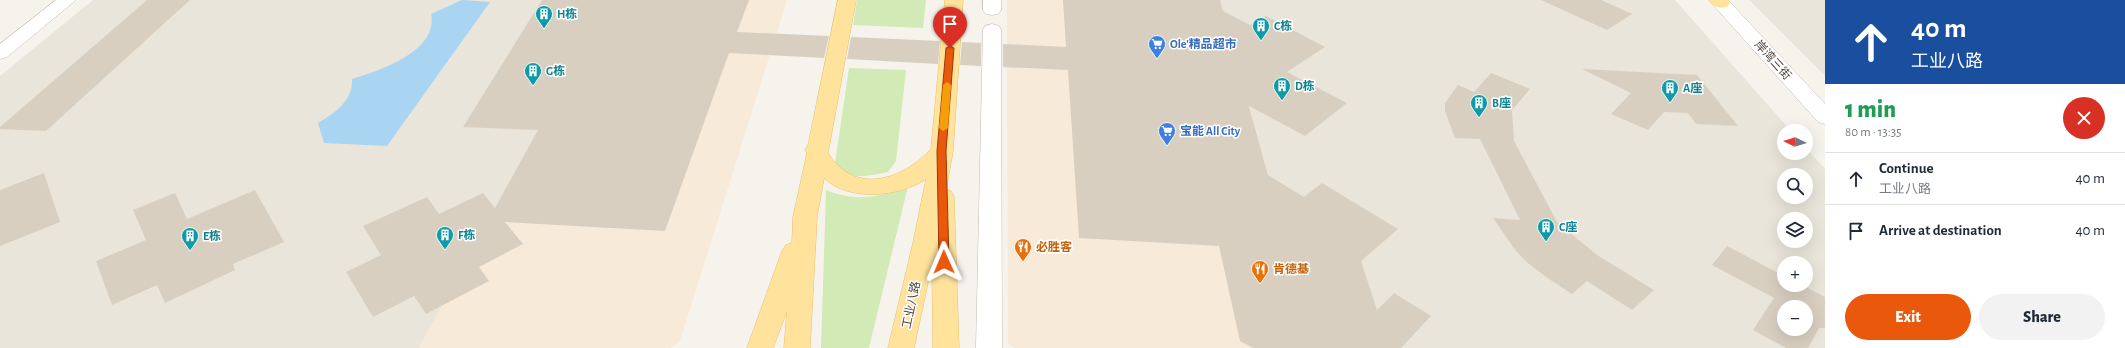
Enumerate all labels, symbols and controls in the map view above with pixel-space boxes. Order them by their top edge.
building icon: H栋 [534,4,554,29]
place label: H栋 [557,7,577,20]
pin [933,7.0,967,48]
icon: arrive [939,13,961,35]
text: 40 m [1911,15,1967,43]
building icon: C栋 [1251,16,1271,41]
icon: ahead [1845,16,1897,68]
place label: C栋 [1274,19,1292,32]
supermarket icon: Ole'精品超市 [1147,34,1167,59]
place label: Ole'精品超市 [1170,37,1237,50]
street label: 岸湾三街 [1752,37,1794,82]
text: 工业八路 [1911,53,1983,71]
building icon: G栋 [523,61,543,86]
place label: G栋 [546,64,565,77]
building icon: D栋 [1272,76,1292,101]
building icon: A座 [1660,78,1680,103]
place label: D栋 [1295,79,1315,92]
place label: A座 [1683,81,1702,94]
building icon: B座 [1469,93,1489,118]
place label: B座 [1492,96,1511,109]
button: close [2063,97,2105,139]
text: 1 min [1845,98,1896,122]
supermarket icon: 宝能 All City [1157,121,1177,146]
place label: 宝能 All City [1180,124,1241,138]
north arrow [1777,124,1813,160]
map controls [1777,124,1813,336]
text: 80 m · 13:35 [1845,126,1901,139]
text: Continue [1879,161,1934,176]
button: search [1777,168,1813,204]
icon: ahead [1845,168,1867,190]
text: 40 m [2075,171,2105,186]
text: 工业八路 [1879,183,1931,196]
button: layers [1777,212,1813,248]
building icon: C座 [1536,217,1556,242]
place label: C座 [1559,220,1577,233]
icon: arrive [1845,220,1867,242]
text: Arrive at destination [1879,223,2002,238]
text: 40 m [2075,223,2105,238]
building icon: F栋 [435,225,455,250]
building icon: E栋 [180,226,200,251]
place label: F栋 [458,228,475,241]
place label: E栋 [203,229,221,242]
restaurant icon: 必胜客 [1013,237,1033,262]
place label: 必胜客 [1036,240,1072,253]
position arrow [923,241,965,283]
button: + [1777,256,1813,292]
restaurant icon: 肯德基 [1250,259,1270,284]
place label: 肯德基 [1273,262,1309,275]
street label: 工业八路 [899,280,922,330]
button: Exit [1845,294,1971,340]
button: Share [1979,294,2105,340]
button: − [1777,300,1813,336]

